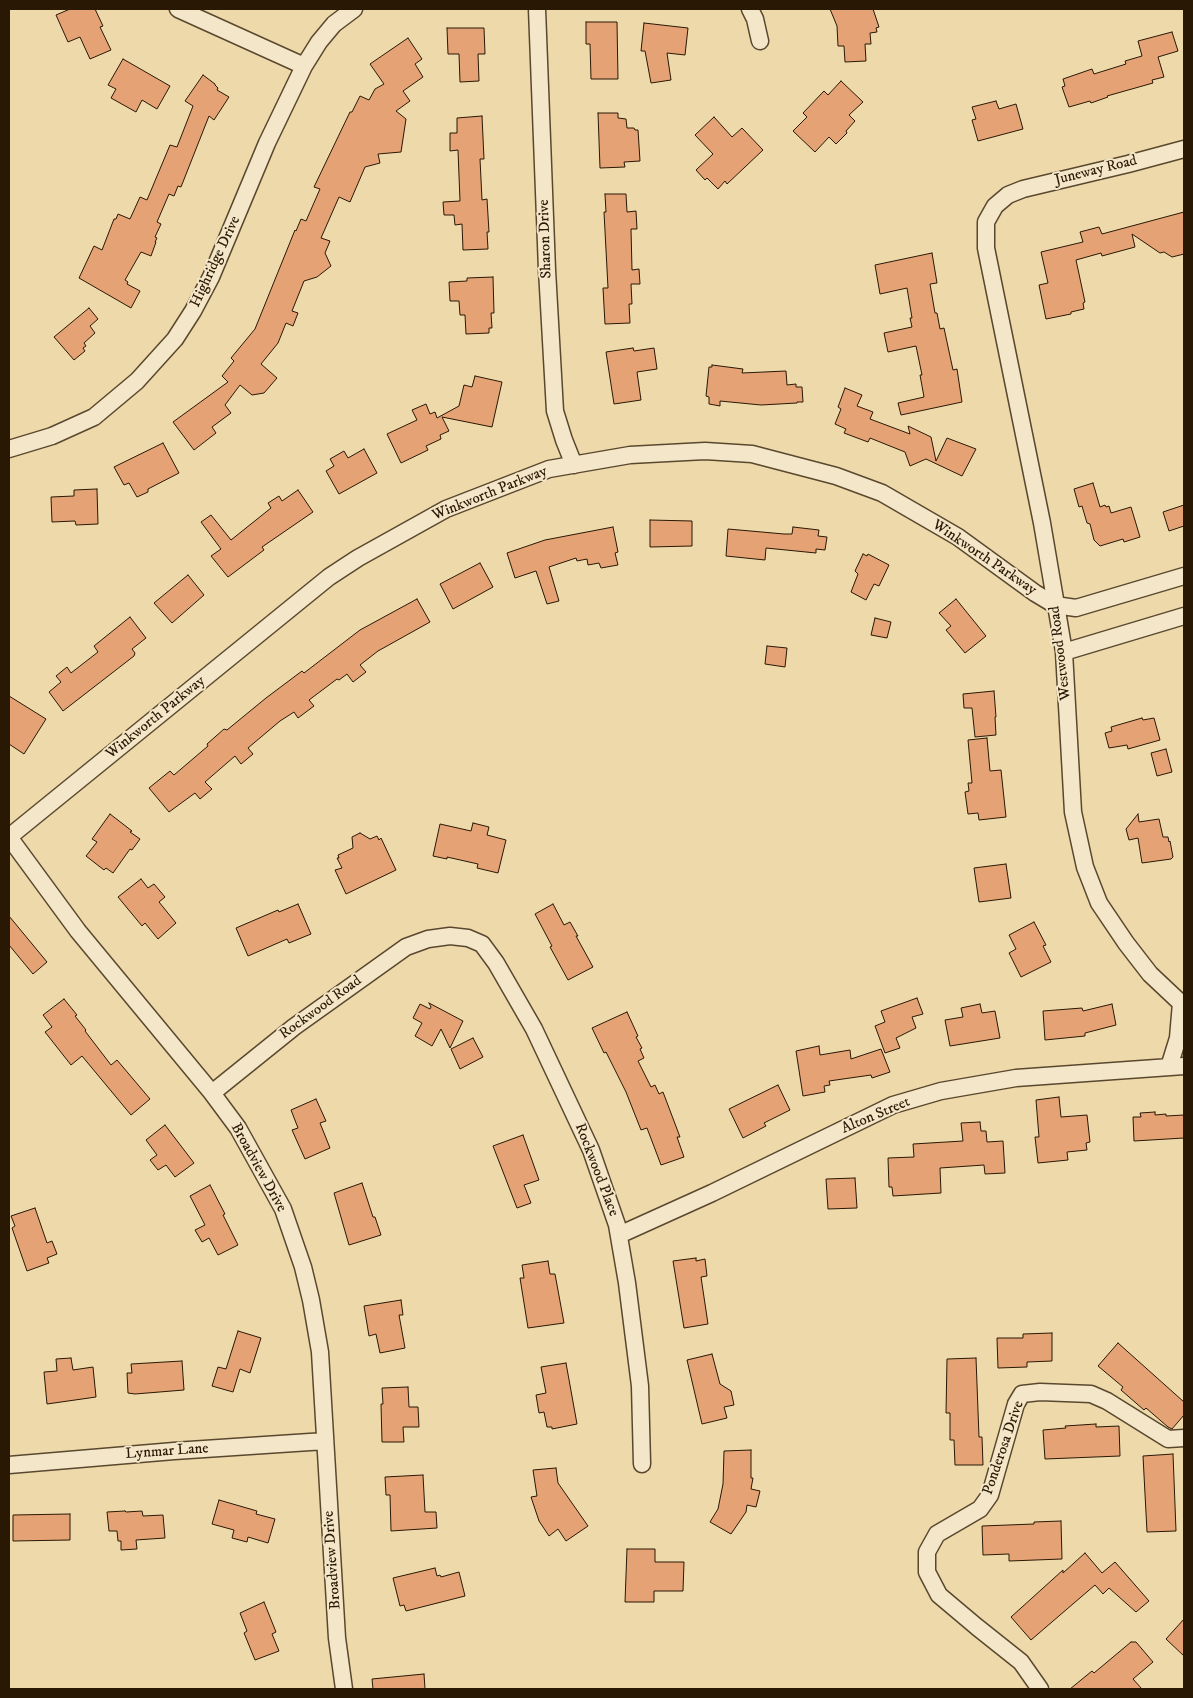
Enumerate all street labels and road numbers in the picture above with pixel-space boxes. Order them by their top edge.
street label: Juneway Road [1053,152,1139,190]
street label: Sharon Drive [536,199,556,279]
street label: Highridge Drive [187,213,245,311]
street label: Winkworth Parkway [430,463,550,525]
street label: Winkworth Parkway [928,516,1040,600]
street label: Westwood Road [1046,605,1076,701]
street label: Winkworth Parkway [103,673,209,763]
street label: Rockwood Road [276,972,366,1044]
street label: Alton Street [839,1094,913,1138]
street label: Broadview Drive [226,1120,290,1216]
street label: Rockwood Place [570,1121,622,1219]
street label: Ponderosa Drive [980,1399,1028,1497]
street label: Lynmar Lane [125,1440,209,1464]
street label: Broadview Drive [321,1510,345,1610]

